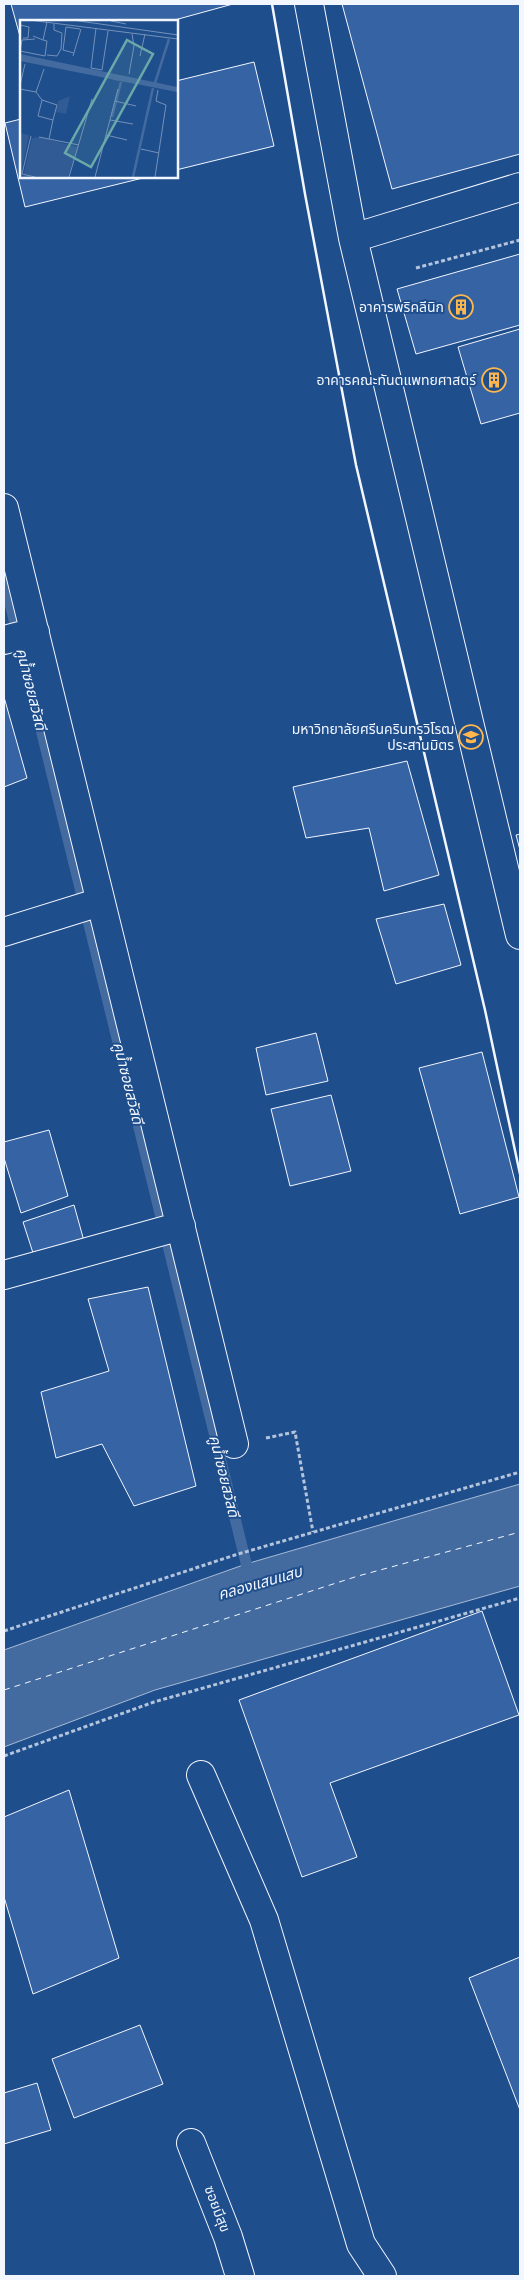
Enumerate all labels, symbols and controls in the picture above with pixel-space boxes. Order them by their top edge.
inset map [20,20,178,178]
building icon: อาคารพริคลีนิก [448,294,474,320]
place label: อาคารพริคลีนิก [359,299,444,316]
building icon: อาคารคณะทันตแพทยศาสตร์ [481,367,507,393]
place label: อาคารคณะทันตแพทยศาสตร์ [317,372,477,389]
water label: คูน้ำซอยสวัสดี [12,646,52,734]
place label: มหาวิทยาลัยศรีนครินทรวิโรฒ ประสานมิตร [292,721,454,754]
school or university icon: มหาวิทยาลัยศรีนครินทรวิโรฒ ประสานมิตร [458,724,484,750]
water label: คูน้ำซอยสวัสดี [109,1040,149,1128]
water label: คูน้ำซอยสวัสดี [205,1433,245,1521]
water label: คลองแสนแสบ [216,1562,305,1604]
street label: ซอยมีสุข [200,2183,234,2235]

